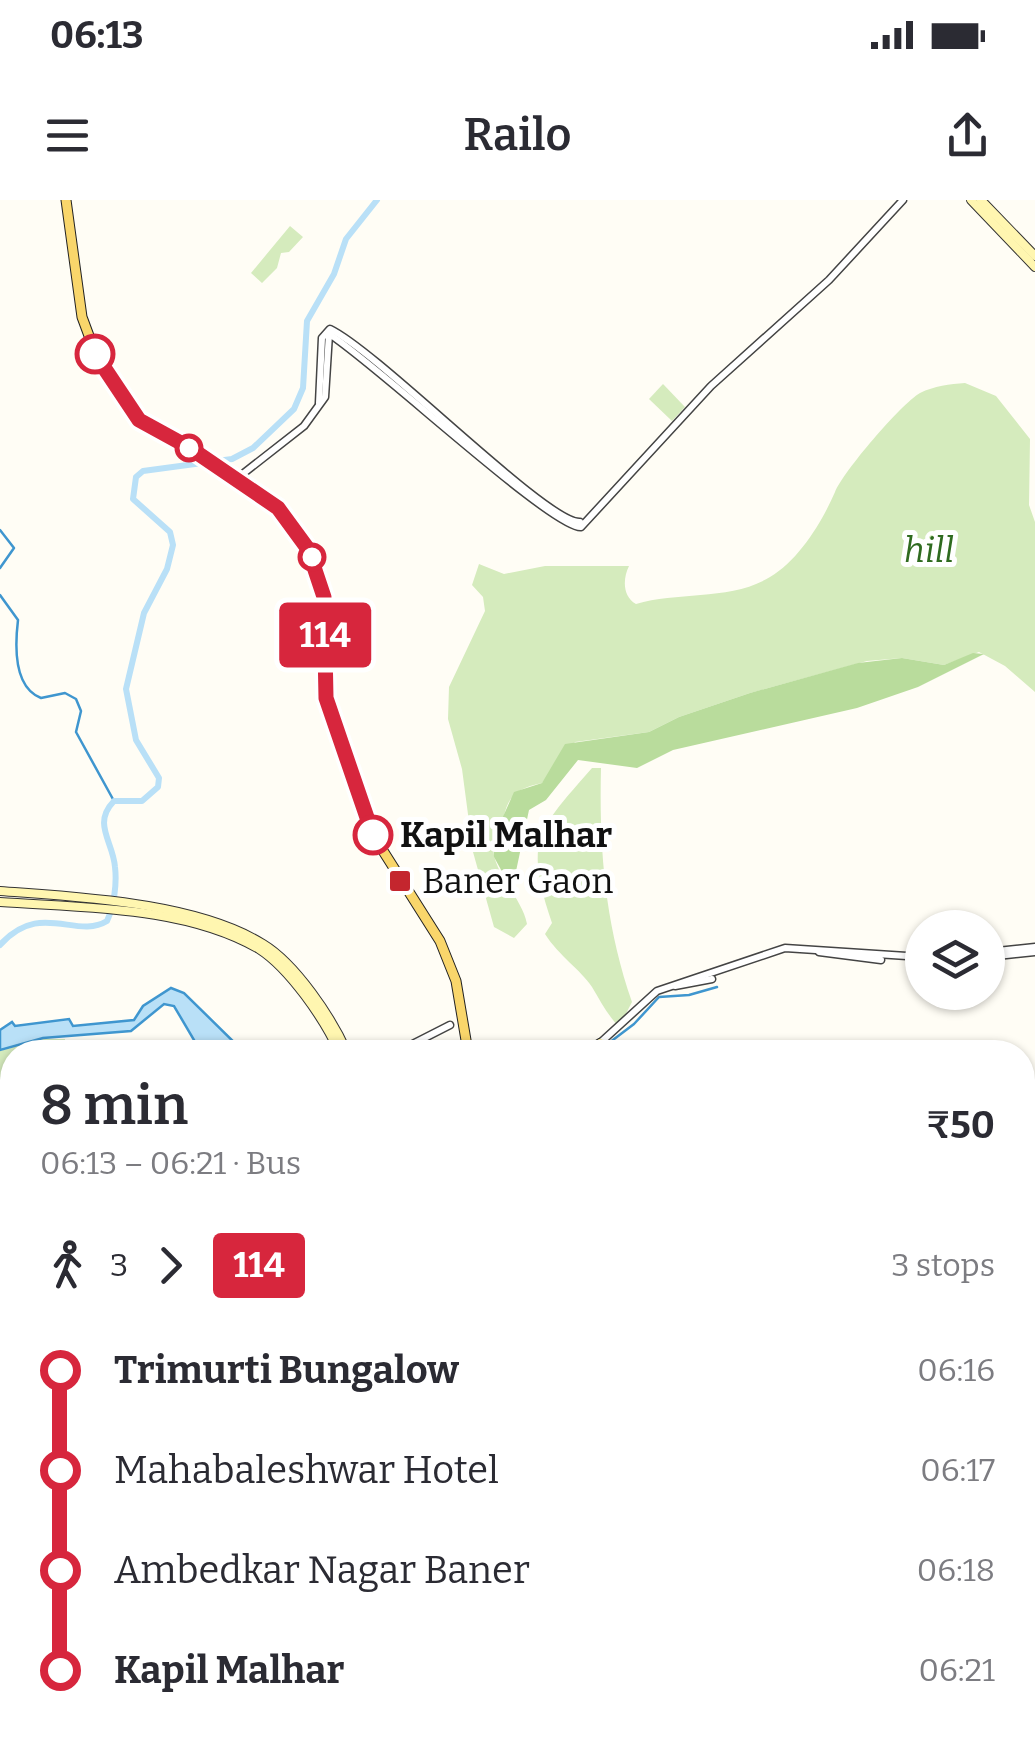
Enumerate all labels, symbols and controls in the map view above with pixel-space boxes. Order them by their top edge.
text: 06:13 [50,12,144,58]
icon: menu [40,108,95,163]
text: Railo [464,108,571,162]
icon: share [940,108,995,163]
unlabelled marker [76,335,114,373]
unlabelled marker [176,435,202,461]
park label: hill [904,529,954,571]
unlabelled marker [299,544,325,570]
line badge: 114 [268,602,382,668]
text: 114 [299,614,351,656]
place label: Kapil Malhar [400,814,612,856]
marker: Kapil Malhar [354,816,392,854]
place label: Baner Gaon [422,860,613,902]
marker: Baner Gaon [387,868,413,894]
map controls [905,910,1005,1010]
button: layers [905,910,1005,1010]
text: 8 min [40,1073,188,1139]
text: ₹50 [926,1102,995,1148]
text: 06:13 – 06:21 · Bus [40,1144,301,1182]
icon: walk [40,1238,95,1293]
icon: forward [143,1238,198,1293]
text: 114 [233,1244,285,1286]
text: 3 [110,1246,128,1284]
text: 3 stops [891,1246,995,1284]
text: Trimurti Bungalow [114,1347,459,1393]
text: 06:16 [917,1351,995,1389]
text: Mahabaleshwar Hotel [114,1447,499,1493]
text: 06:17 [920,1451,995,1489]
text: Ambedkar Nagar Baner [114,1547,530,1593]
text: 06:18 [917,1551,995,1589]
text: Kapil Malhar [114,1647,344,1693]
text: 06:21 [919,1651,995,1689]

